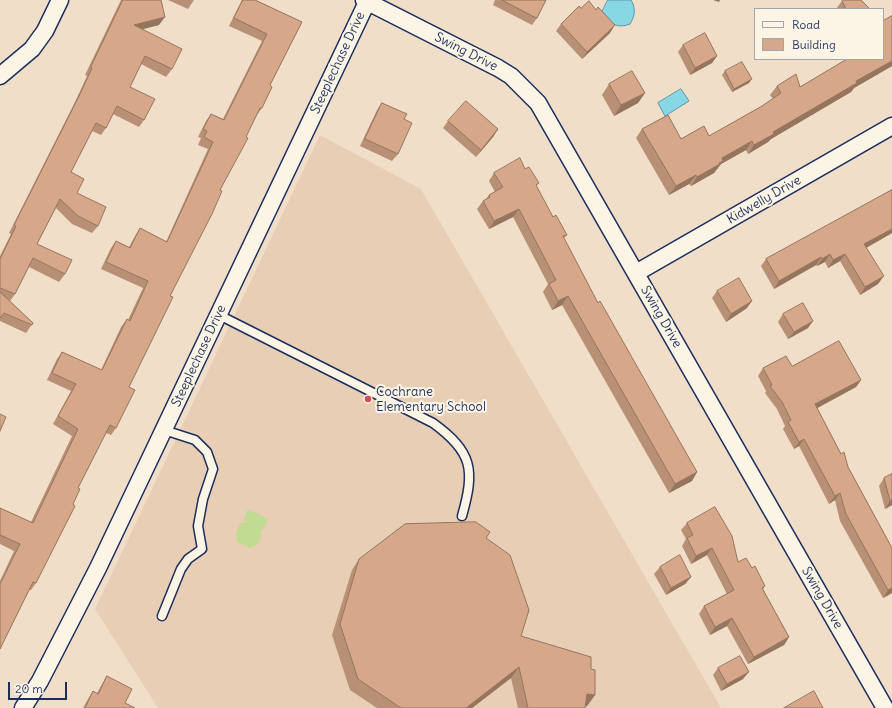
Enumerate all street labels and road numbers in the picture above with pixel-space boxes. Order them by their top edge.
street label: Steeplechase Drive [307,9,369,117]
street label: Swing Drive [432,29,500,75]
street label: Kidwelly Drive [724,173,804,227]
street label: Swing Drive [637,283,685,351]
street label: Steeplechase Drive [168,302,230,410]
street label: Swing Drive [798,564,846,632]

